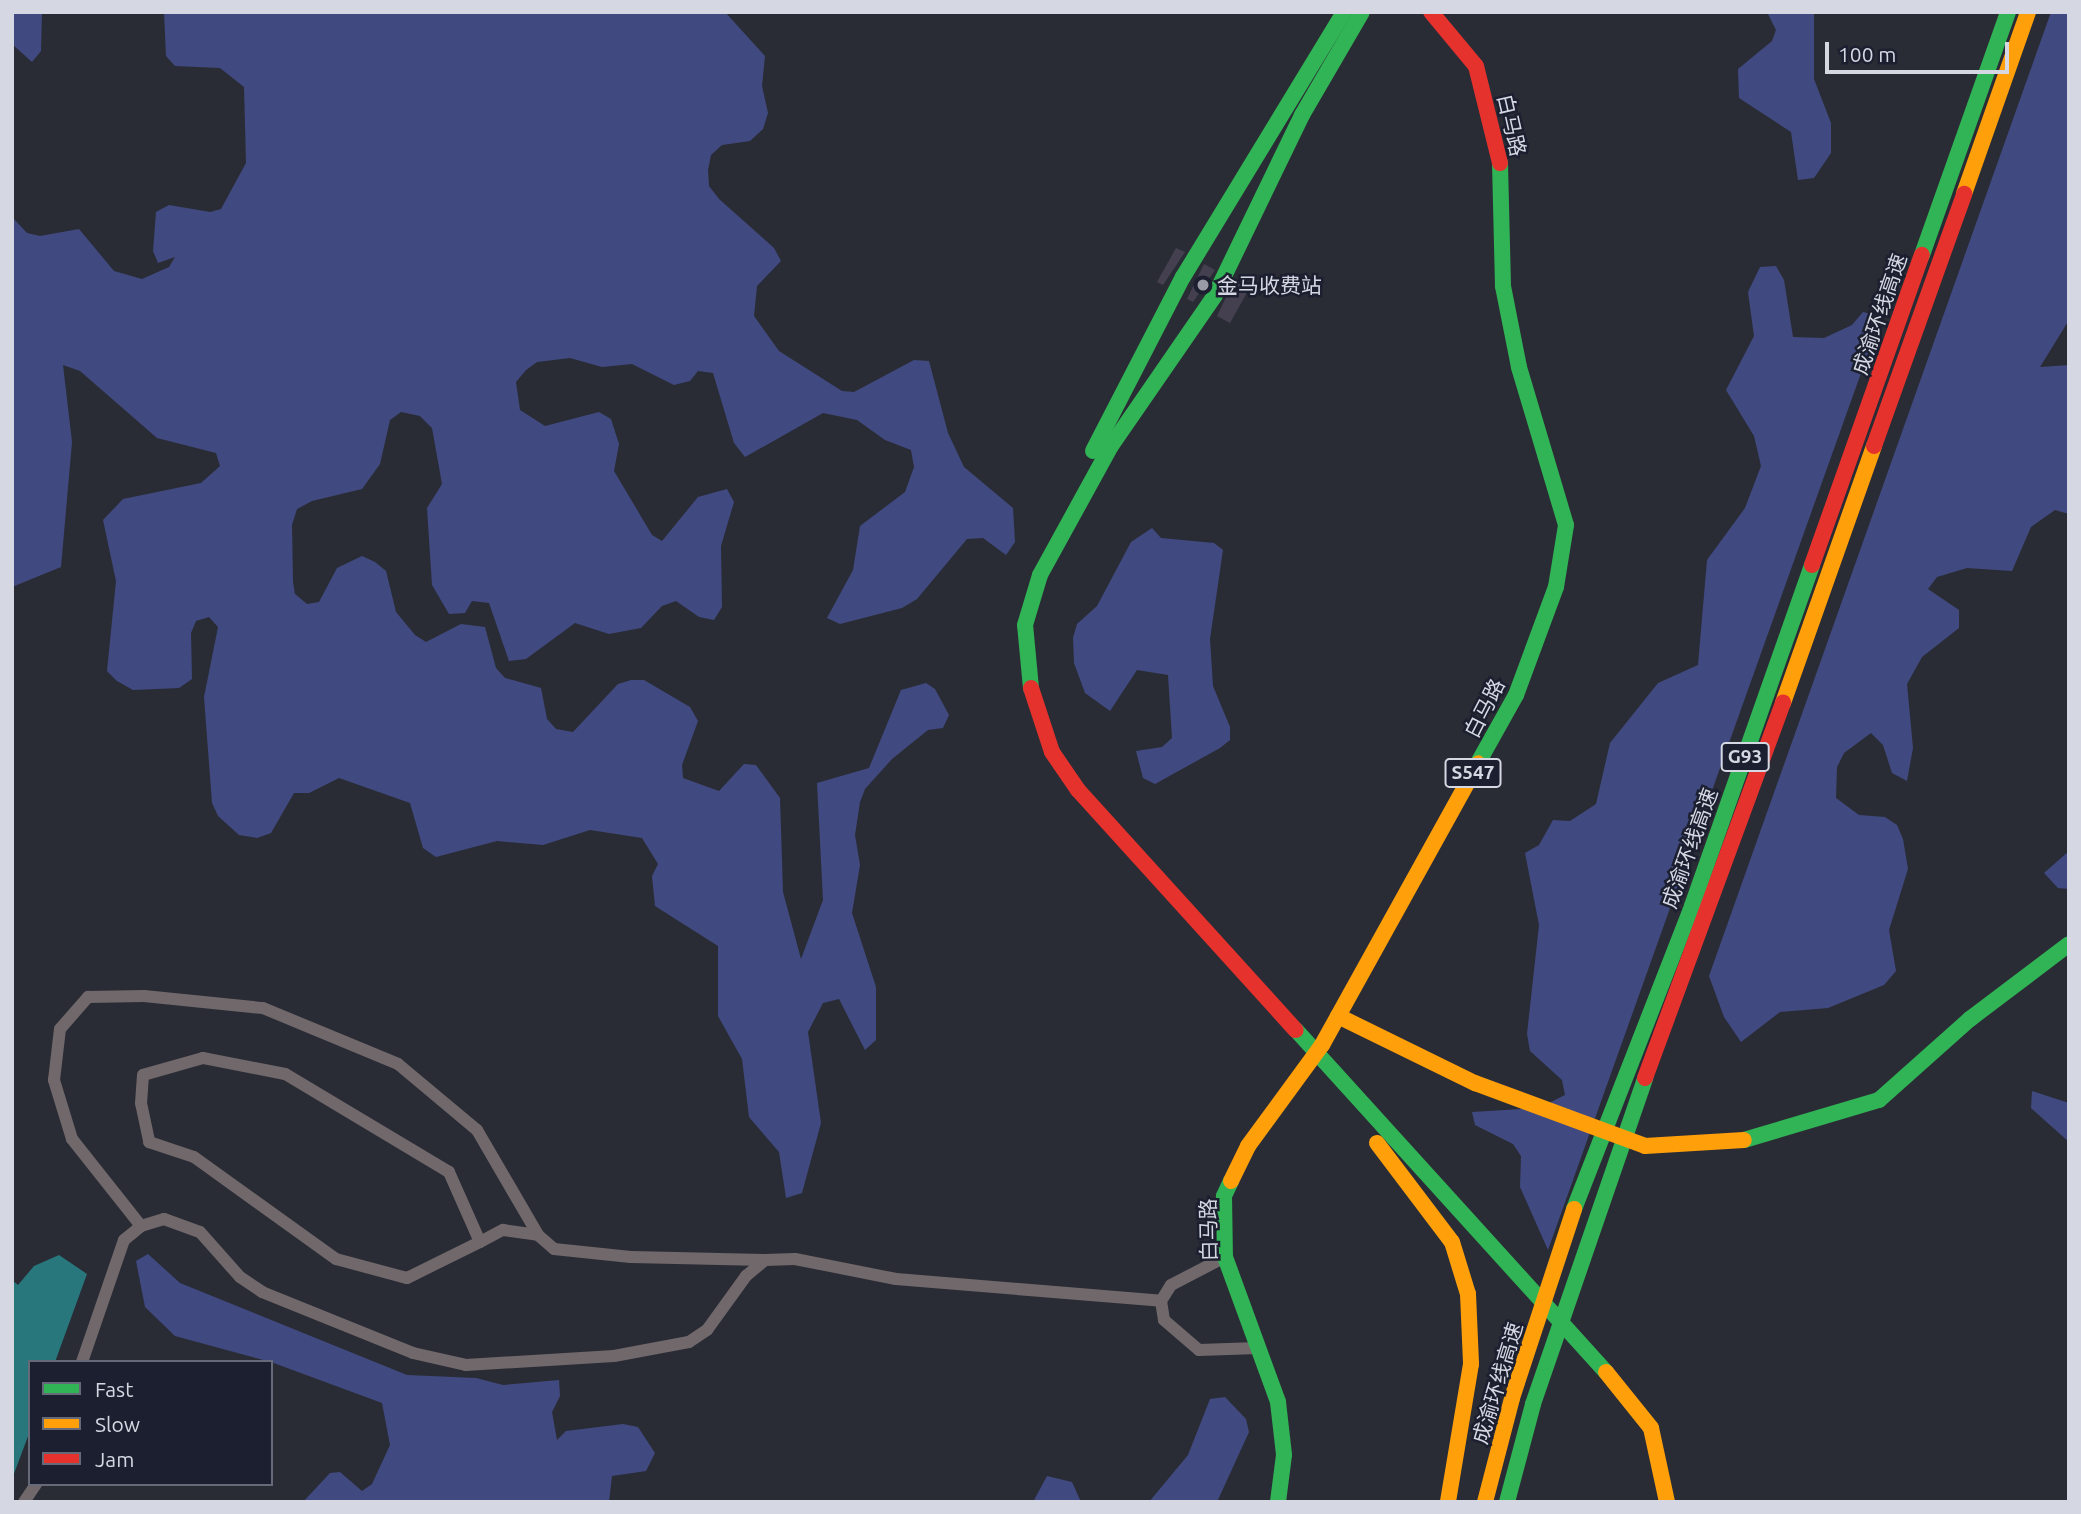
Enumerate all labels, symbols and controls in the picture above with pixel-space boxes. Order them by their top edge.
scale bar [1829,28,2013,72]
text: 100 m [1838,42,1896,66]
street label: 白马路 [1493,91,1531,159]
street label: 成渝环线高速 [1847,250,1911,378]
place label: 金马收费站 [1217,272,1322,298]
marker: 金马收费站 [1195,277,1211,293]
street label: 白马路 [1458,674,1510,742]
road number: G93 [1720,742,1770,772]
road number: S547 [1443,758,1503,788]
street label: 成渝环线高速 [1656,784,1722,912]
street label: 白马路 [1195,1198,1221,1262]
street label: 成渝环线高速 [1467,1319,1527,1447]
legend [28,1360,273,1486]
text: Fast [95,1377,133,1401]
text: Slow [95,1412,140,1436]
text: Jam [95,1447,134,1471]

